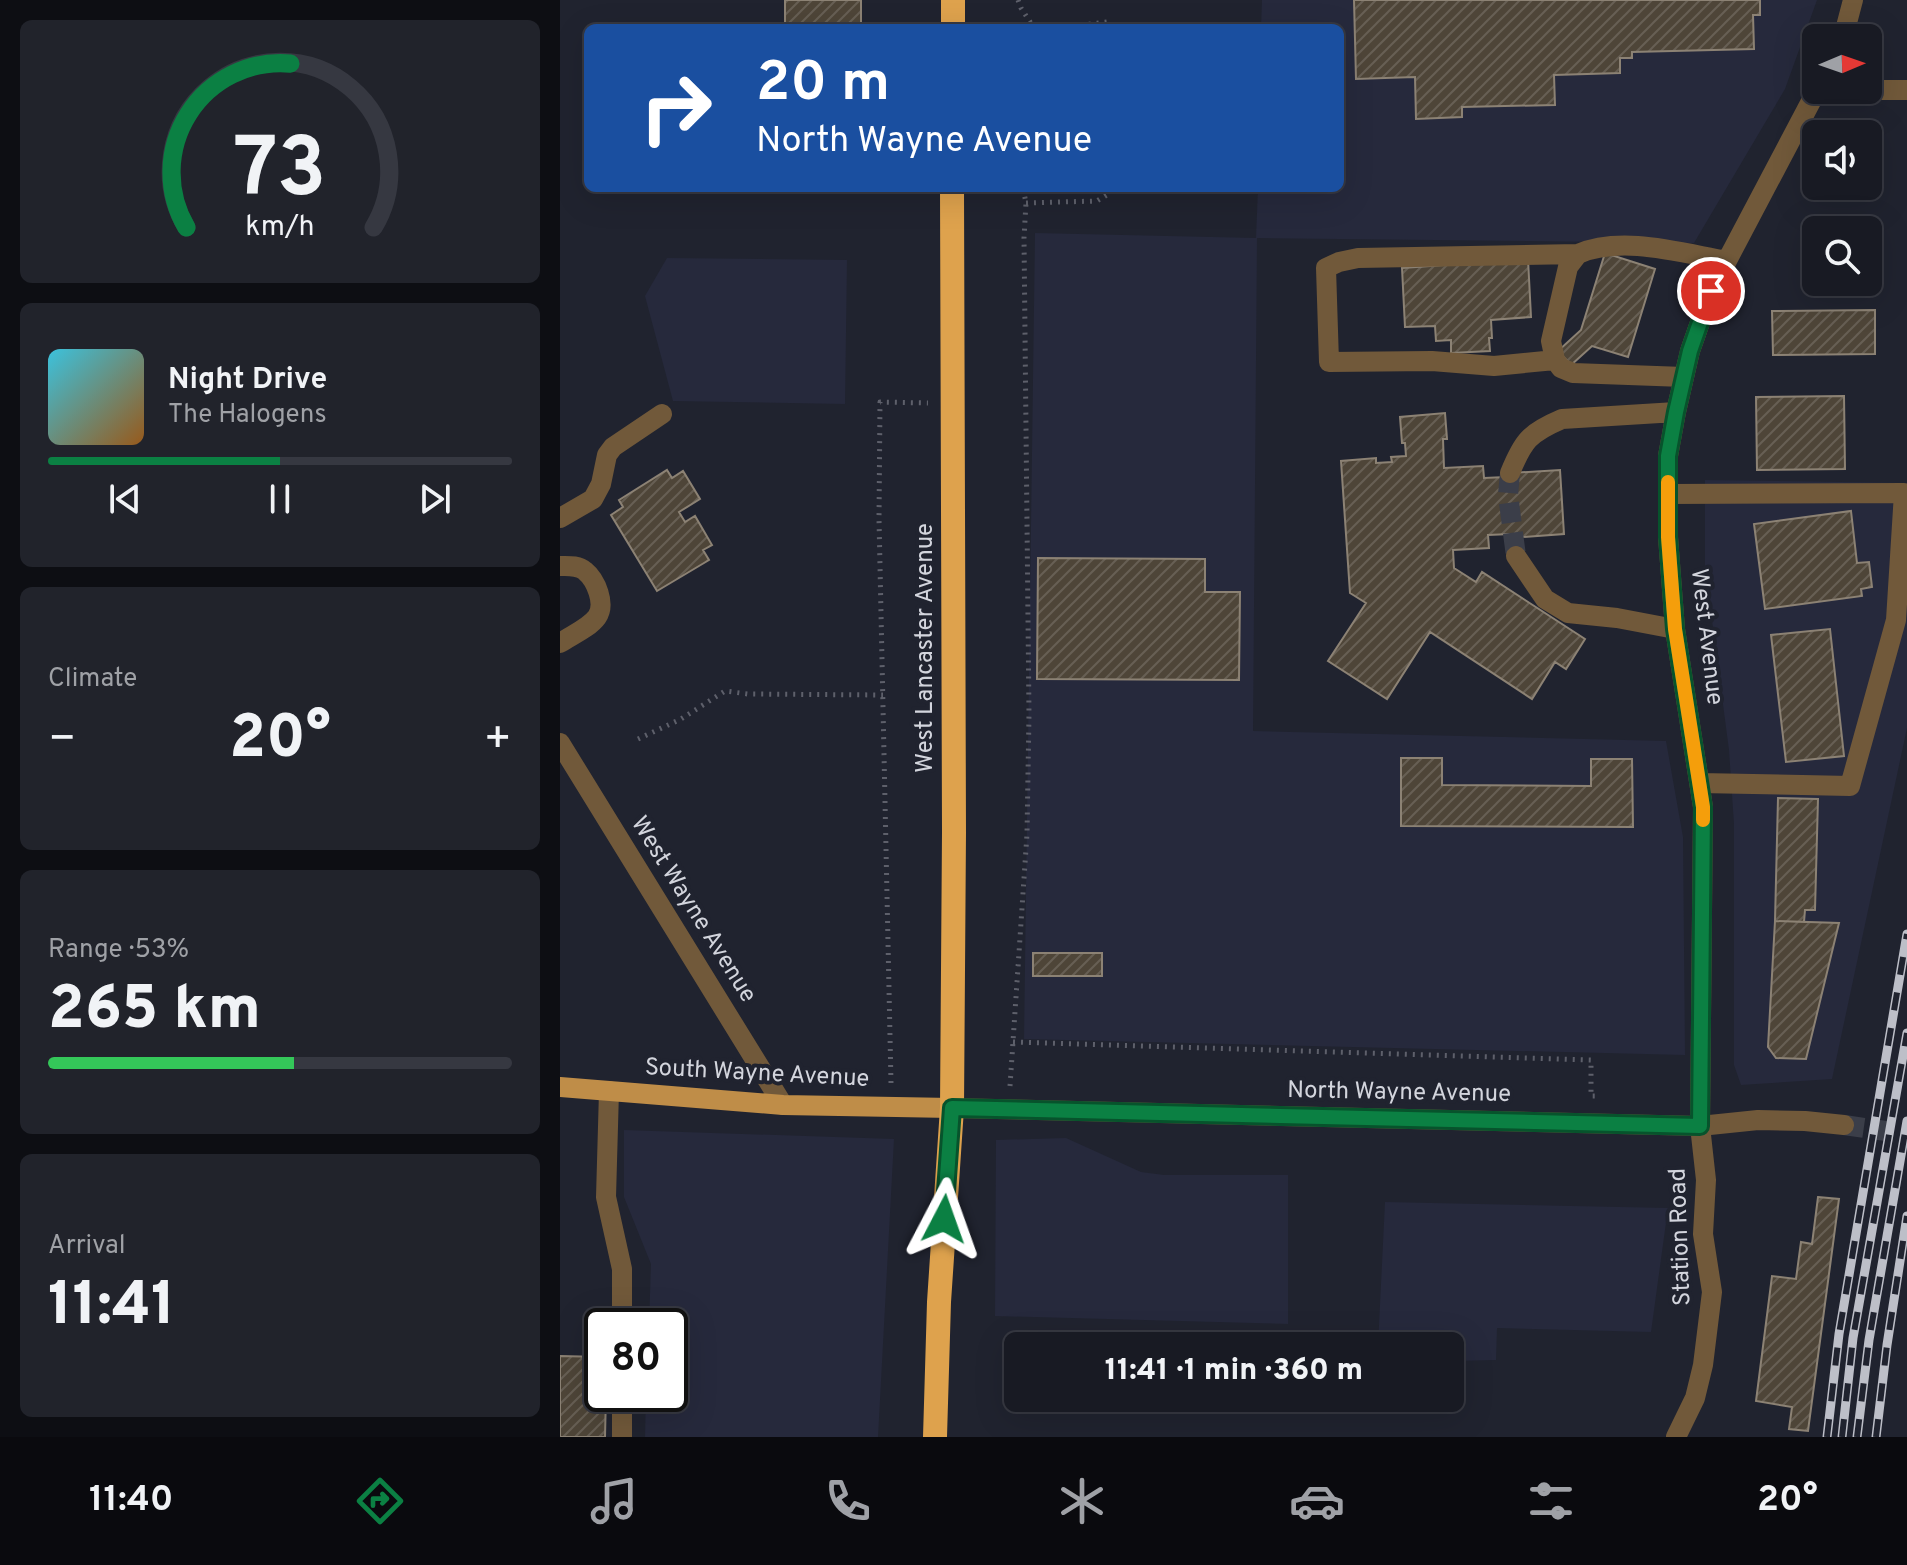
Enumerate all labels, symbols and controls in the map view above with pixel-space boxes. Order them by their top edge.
north arrow [1802,24,1882,104]
map controls [1802,24,1882,296]
text: 20 m [756,50,890,120]
icon: right [624,56,728,160]
text: North Wayne Avenue [756,119,1092,165]
text: 73 [233,120,327,225]
button: sound [1802,120,1882,200]
text: km/h [245,210,315,246]
button: search [1802,216,1882,296]
pin [1677,257,1745,325]
icon: arrive [1689,269,1733,313]
text: Night Drive [168,362,327,399]
text: The Halogens [168,399,327,432]
icon: previous [103,477,147,521]
icon: pause [258,477,302,521]
icon: next [413,477,457,521]
street label: West Lancaster Avenue [911,523,941,773]
street label: West Avenue [1683,567,1729,707]
text: Climate [48,663,137,696]
text: 20° [229,703,331,779]
text: − [48,713,76,769]
text: + [484,713,512,769]
street label: West Wayne Avenue [623,811,763,1009]
text: Range · 53% [48,934,189,967]
text: 265 km [48,974,261,1050]
street label: South Wayne Avenue [644,1053,870,1095]
street label: North Wayne Avenue [1287,1076,1511,1110]
street label: Station Road [1664,1168,1698,1306]
position arrow [902,1177,986,1261]
text: Arrival [48,1230,126,1263]
text: 11:41 [48,1270,176,1346]
speed limit sign: 80 [584,1308,688,1412]
text: 11:41 · 1 min · 360 m [1105,1353,1363,1390]
icon: directions [352,1473,408,1529]
icon: music [586,1473,642,1529]
icon: phone [820,1473,876,1529]
icon: climate [1054,1473,1110,1529]
icon: car [1289,1473,1345,1529]
icon: filters [1523,1473,1579,1529]
text: 11:40 [89,1478,173,1524]
text: 20° [1757,1478,1818,1524]

